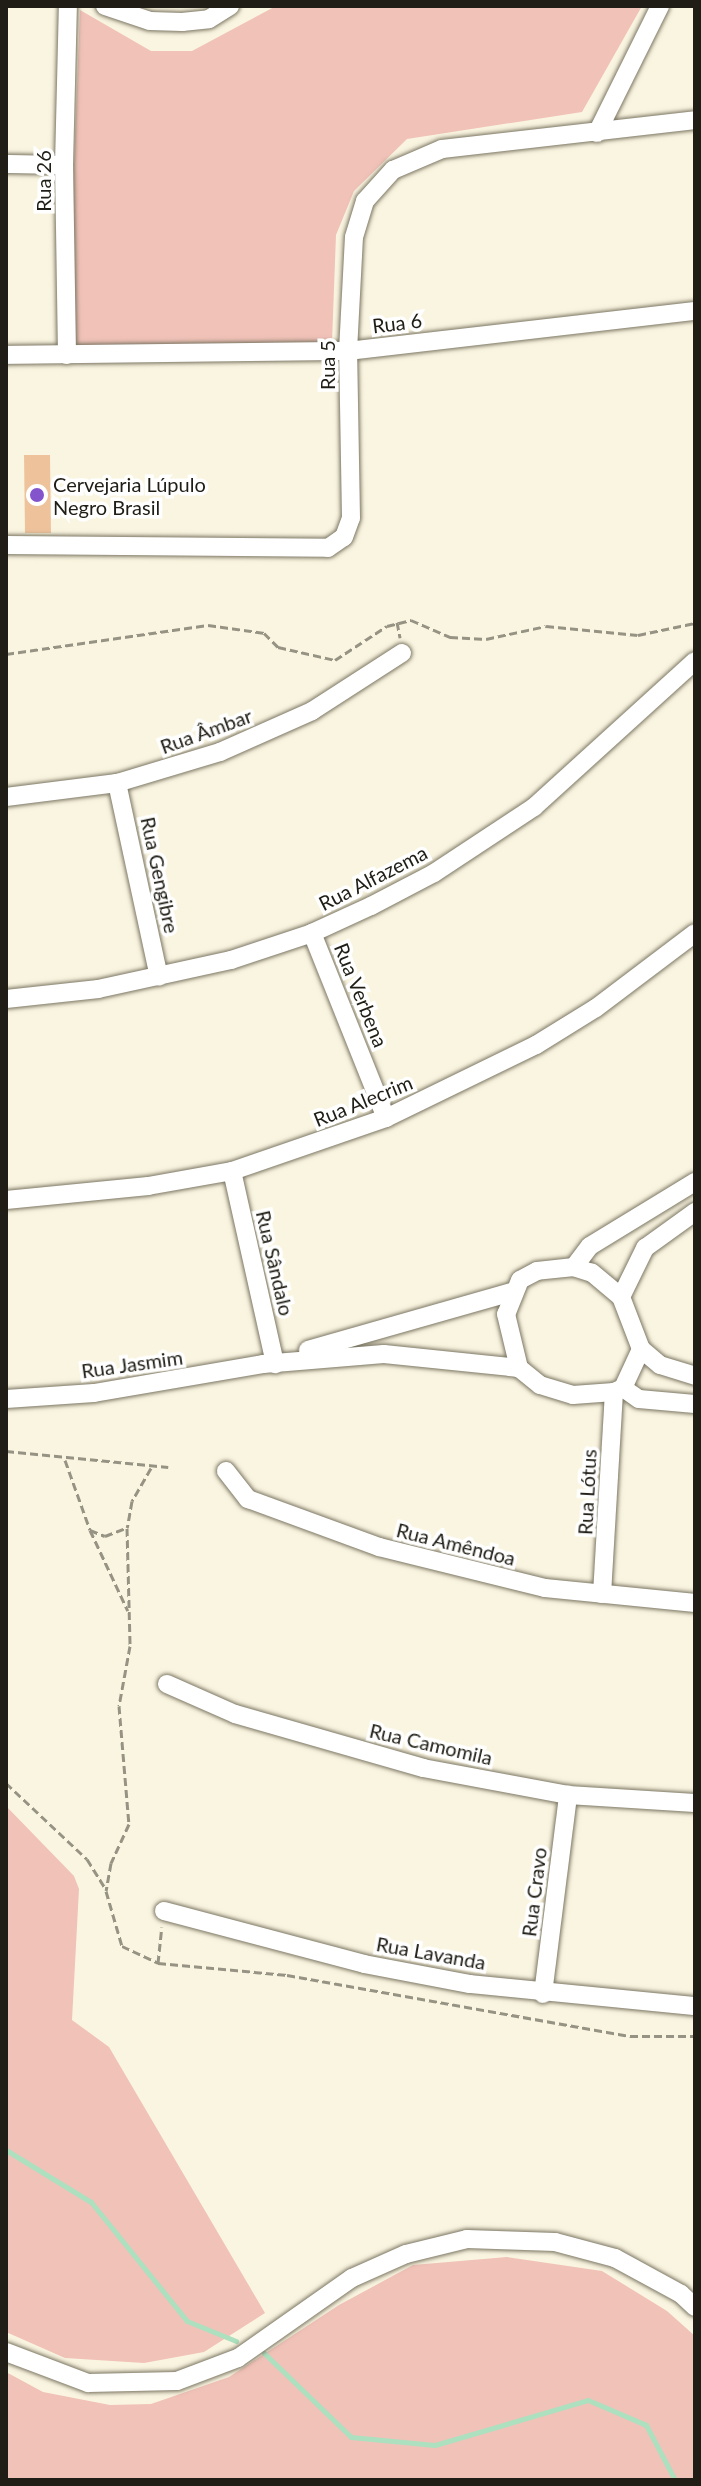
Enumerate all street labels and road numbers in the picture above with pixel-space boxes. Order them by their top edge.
street label: Rua 26 [31,150,55,212]
street label: Rua 6 [371,308,423,338]
street label: Rua 5 [315,340,339,390]
street label: Rua Âmbar [156,703,256,759]
street label: Rua Gengibre [136,815,184,935]
street label: Rua Alfazema [314,840,432,916]
street label: Rua Verbena [329,939,393,1051]
street label: Rua Alecrim [310,1070,416,1132]
street label: Rua Sândalo [251,1208,299,1318]
street label: Rua Jasmim [79,1345,185,1383]
street label: Rua Lótus [573,1448,601,1536]
street label: Rua Amêndoa [394,1518,518,1570]
street label: Rua Camomila [367,1718,495,1770]
street label: Rua Cravo [517,1846,551,1938]
street label: Rua Lavanda [374,1932,488,1974]

